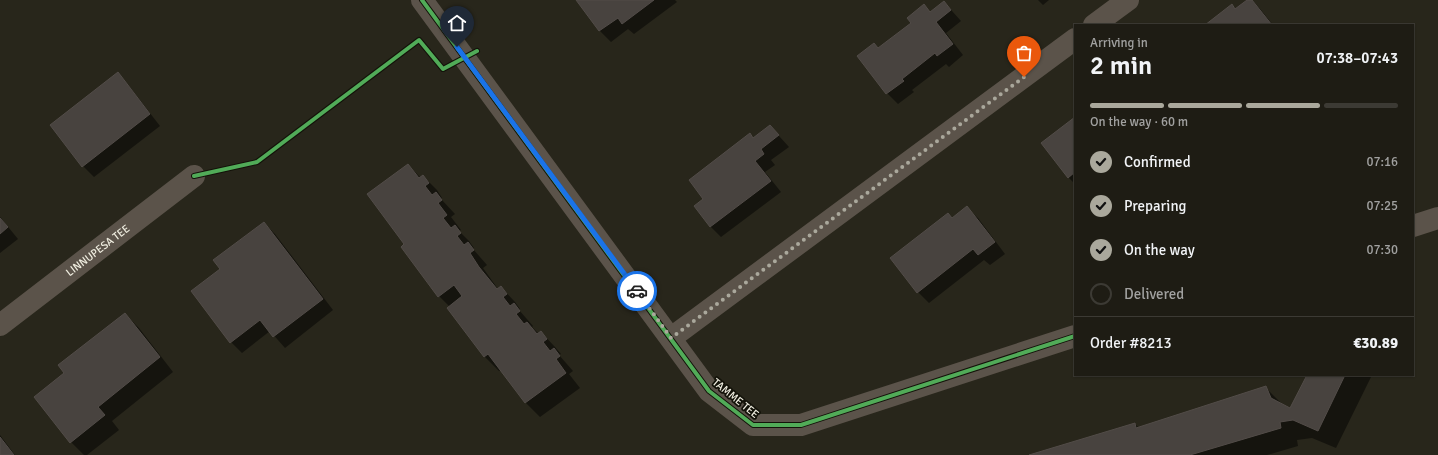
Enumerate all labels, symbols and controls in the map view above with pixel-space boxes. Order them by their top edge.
pin [440,6,474,47]
icon: home [446,12,468,34]
text: Arriving in [1090,35,1148,51]
pin [1007,36,1041,77]
icon: bag [1013,42,1035,64]
text: 07:38–07:43 [1317,49,1398,67]
text: 2 min [1090,50,1152,82]
text: On the way · 60 m [1090,114,1188,130]
icon: check [1090,151,1112,173]
text: Confirmed [1124,153,1191,171]
text: 07:16 [1366,154,1398,170]
icon: check [1090,195,1112,217]
text: Preparing [1124,197,1187,215]
text: 07:25 [1366,198,1398,214]
street label: LINNUPESA TEE [63,222,132,279]
icon: check [1090,239,1112,261]
text: On the way [1124,241,1195,259]
text: 07:30 [1366,242,1398,258]
courier [617,271,657,311]
icon: car [626,280,648,302]
text: Delivered [1124,285,1184,303]
text: Order #8213 [1090,334,1172,352]
text: €30.89 [1353,334,1398,352]
street label: TAMME TEE [710,376,761,421]

